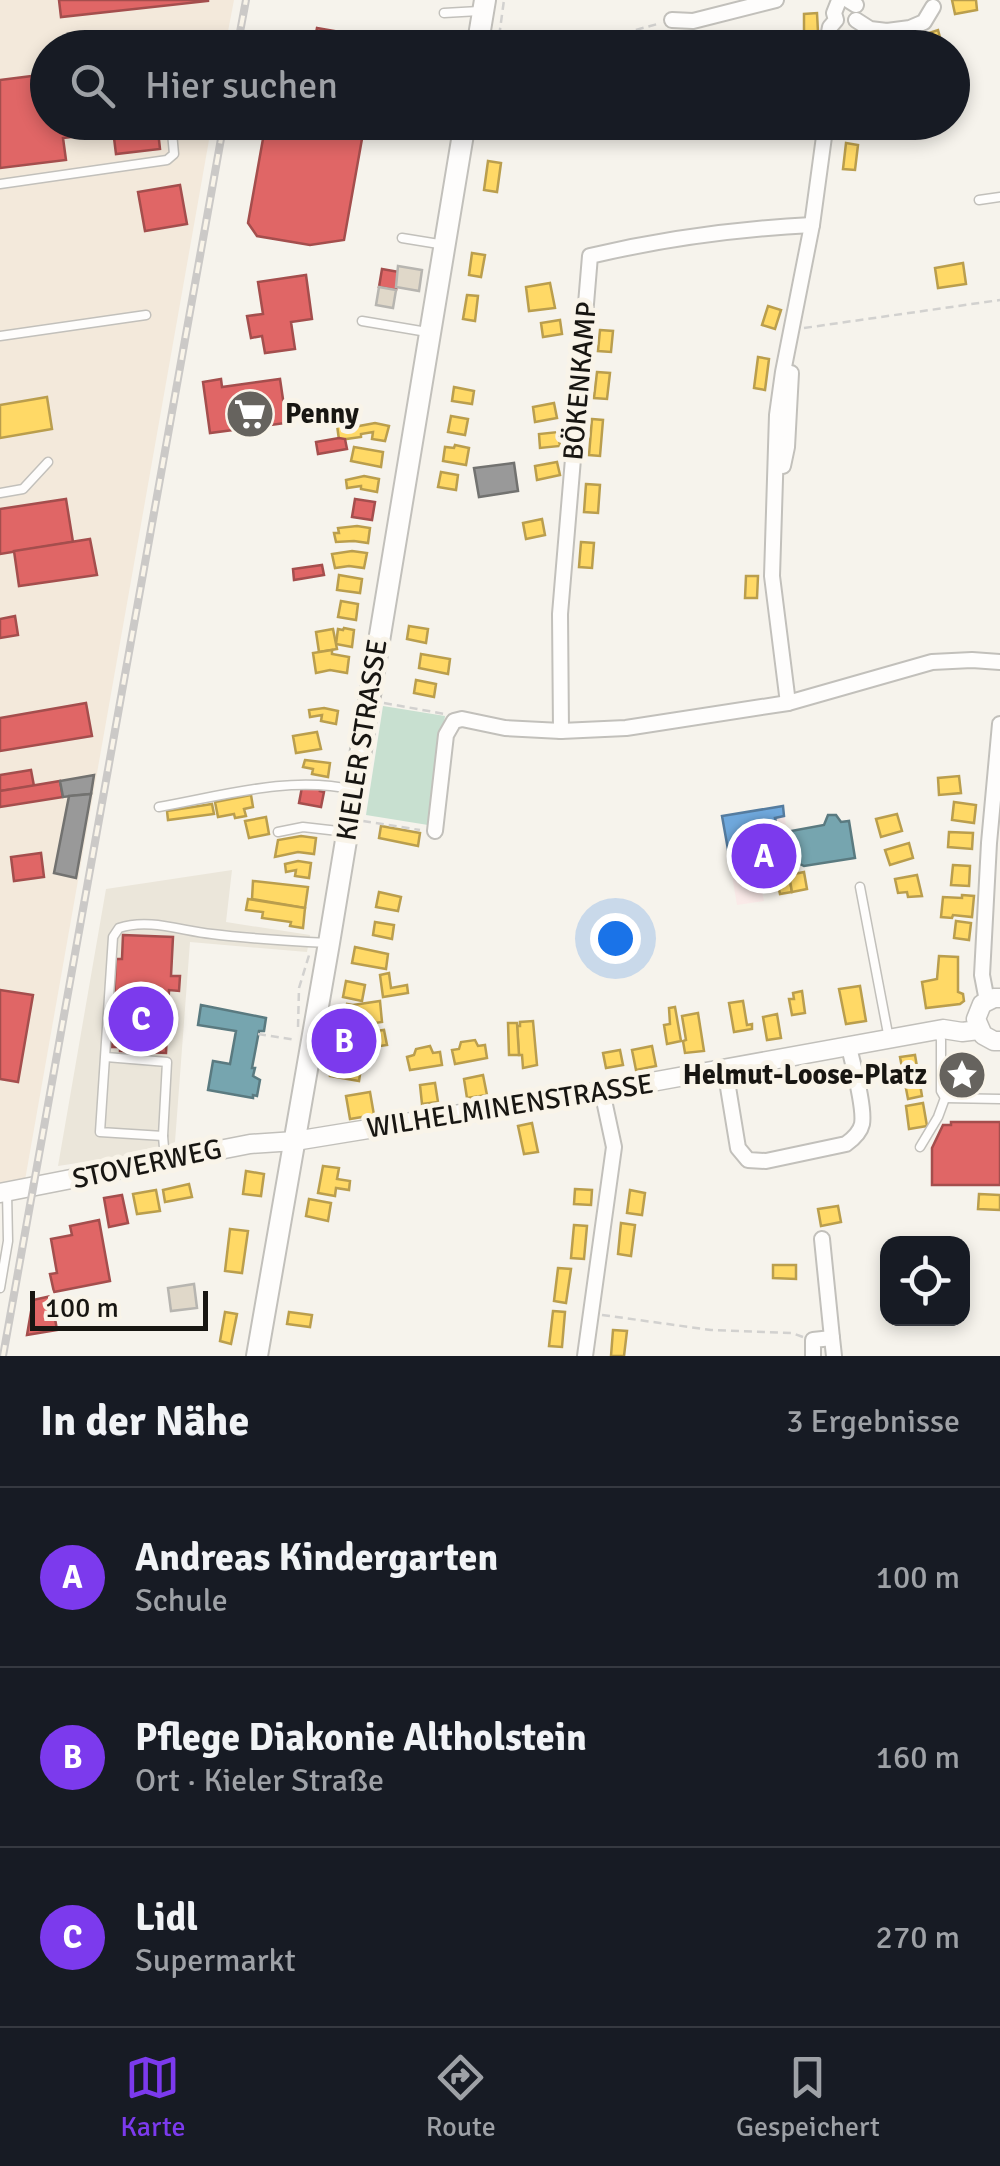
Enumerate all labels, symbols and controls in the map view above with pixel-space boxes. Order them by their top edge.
search box [30,30,970,140]
icon: search [65,58,120,113]
text: Hier suchen [145,62,338,109]
street label: BÖKENKAMP [556,300,604,462]
supermarket icon: Penny [224,388,276,440]
place label: Penny [285,397,359,431]
street label: KIELER STRASSE [329,637,395,843]
pin: A [732,818,796,894]
your location [590,913,641,964]
pin: C [108,982,174,1056]
pin: B [312,1004,376,1078]
place icon: Helmut-Loose-Platz [936,1049,988,1101]
place label: Helmut-Loose-Platz [683,1058,927,1092]
street label: WILHELMINENSTRASSE [364,1067,656,1145]
street label: STOVERWEG [69,1132,225,1196]
map controls [880,1236,970,1326]
button: locate [880,1236,970,1326]
scale bar [30,1286,208,1330]
text: 100 m [45,1291,119,1325]
text: In der Nähe [40,1396,249,1447]
text: 3 Ergebnisse [786,1402,960,1441]
text: Andreas Kindergarten [135,1534,498,1581]
text: A [62,1558,83,1597]
text: 100 m [876,1558,960,1597]
text: Schule [135,1581,228,1620]
text: Pflege Diakonie Altholstein [135,1714,587,1761]
text: B [63,1738,82,1777]
text: 160 m [876,1738,960,1777]
text: Ort · Kieler Straße [135,1761,384,1800]
text: Lidl [135,1894,198,1941]
text: C [63,1918,82,1957]
text: 270 m [876,1918,960,1957]
text: Supermarkt [135,1941,296,1980]
tab: Karte [120,2050,185,2144]
tab: Route [426,2050,496,2144]
tab: Gespeichert [736,2050,880,2144]

